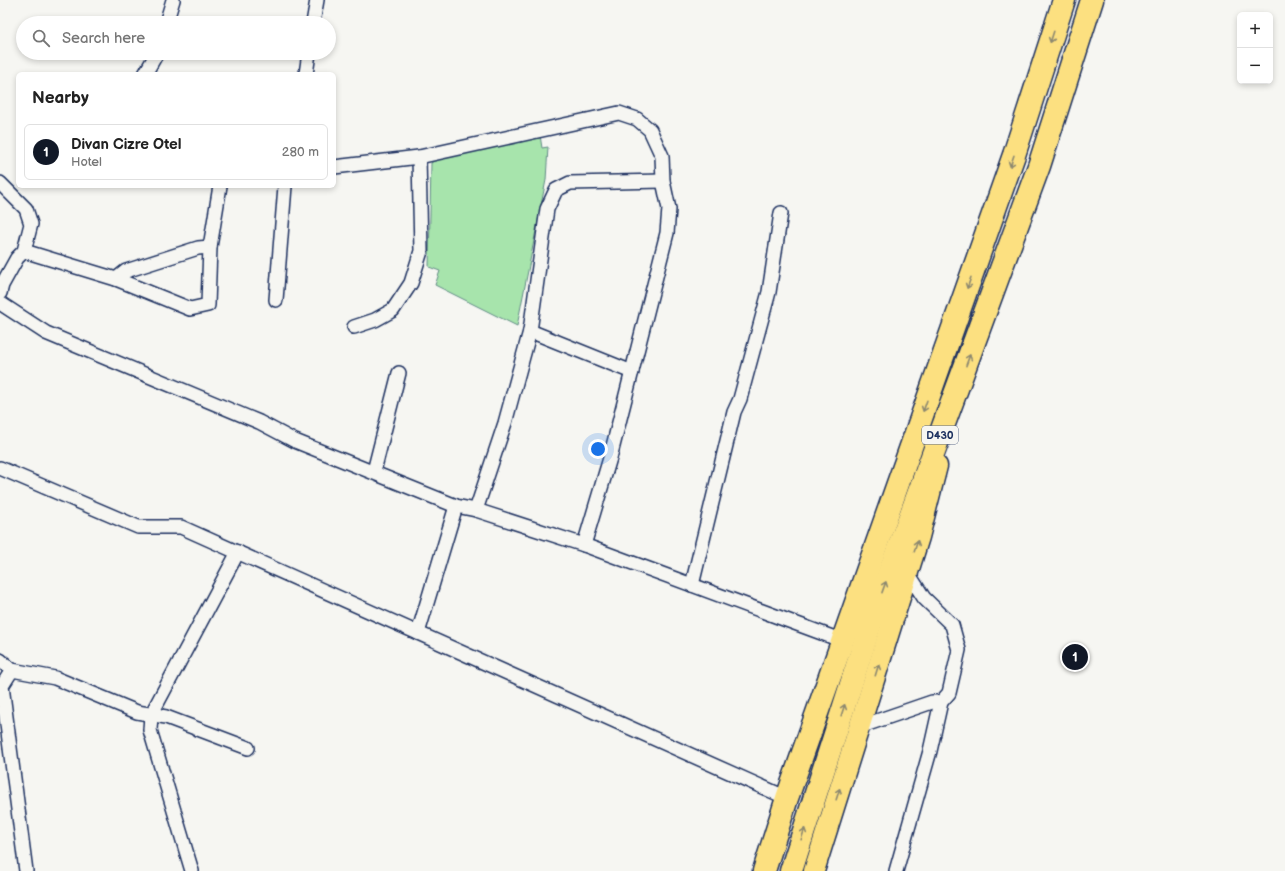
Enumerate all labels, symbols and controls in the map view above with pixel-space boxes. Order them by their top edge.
map controls [1237,12,1273,84]
button: + [1237,12,1273,48]
search box [16,16,336,60]
icon: search [30,27,52,49]
text: Search here [62,29,145,48]
one-way arrow [1048,30,1055,43]
button: − [1237,48,1273,84]
text: Nearby [32,88,89,108]
text: Divan Cizre Otel [71,135,181,154]
text: 1 [43,144,49,160]
text: 280 m [282,144,319,160]
text: Hotel [71,154,102,170]
one-way arrow [1007,154,1015,166]
one-way arrow [964,277,972,289]
one-way arrow [964,354,972,366]
one-way arrow [921,400,929,412]
road number: D430 [922,426,958,444]
your location [588,439,608,459]
one-way arrow [913,539,920,552]
one-way arrow [880,581,888,593]
pin: 1 [1062,642,1088,672]
one-way arrow [874,663,881,676]
one-way arrow [839,704,847,716]
one-way arrow [835,787,842,800]
one-way arrow [800,828,807,841]

